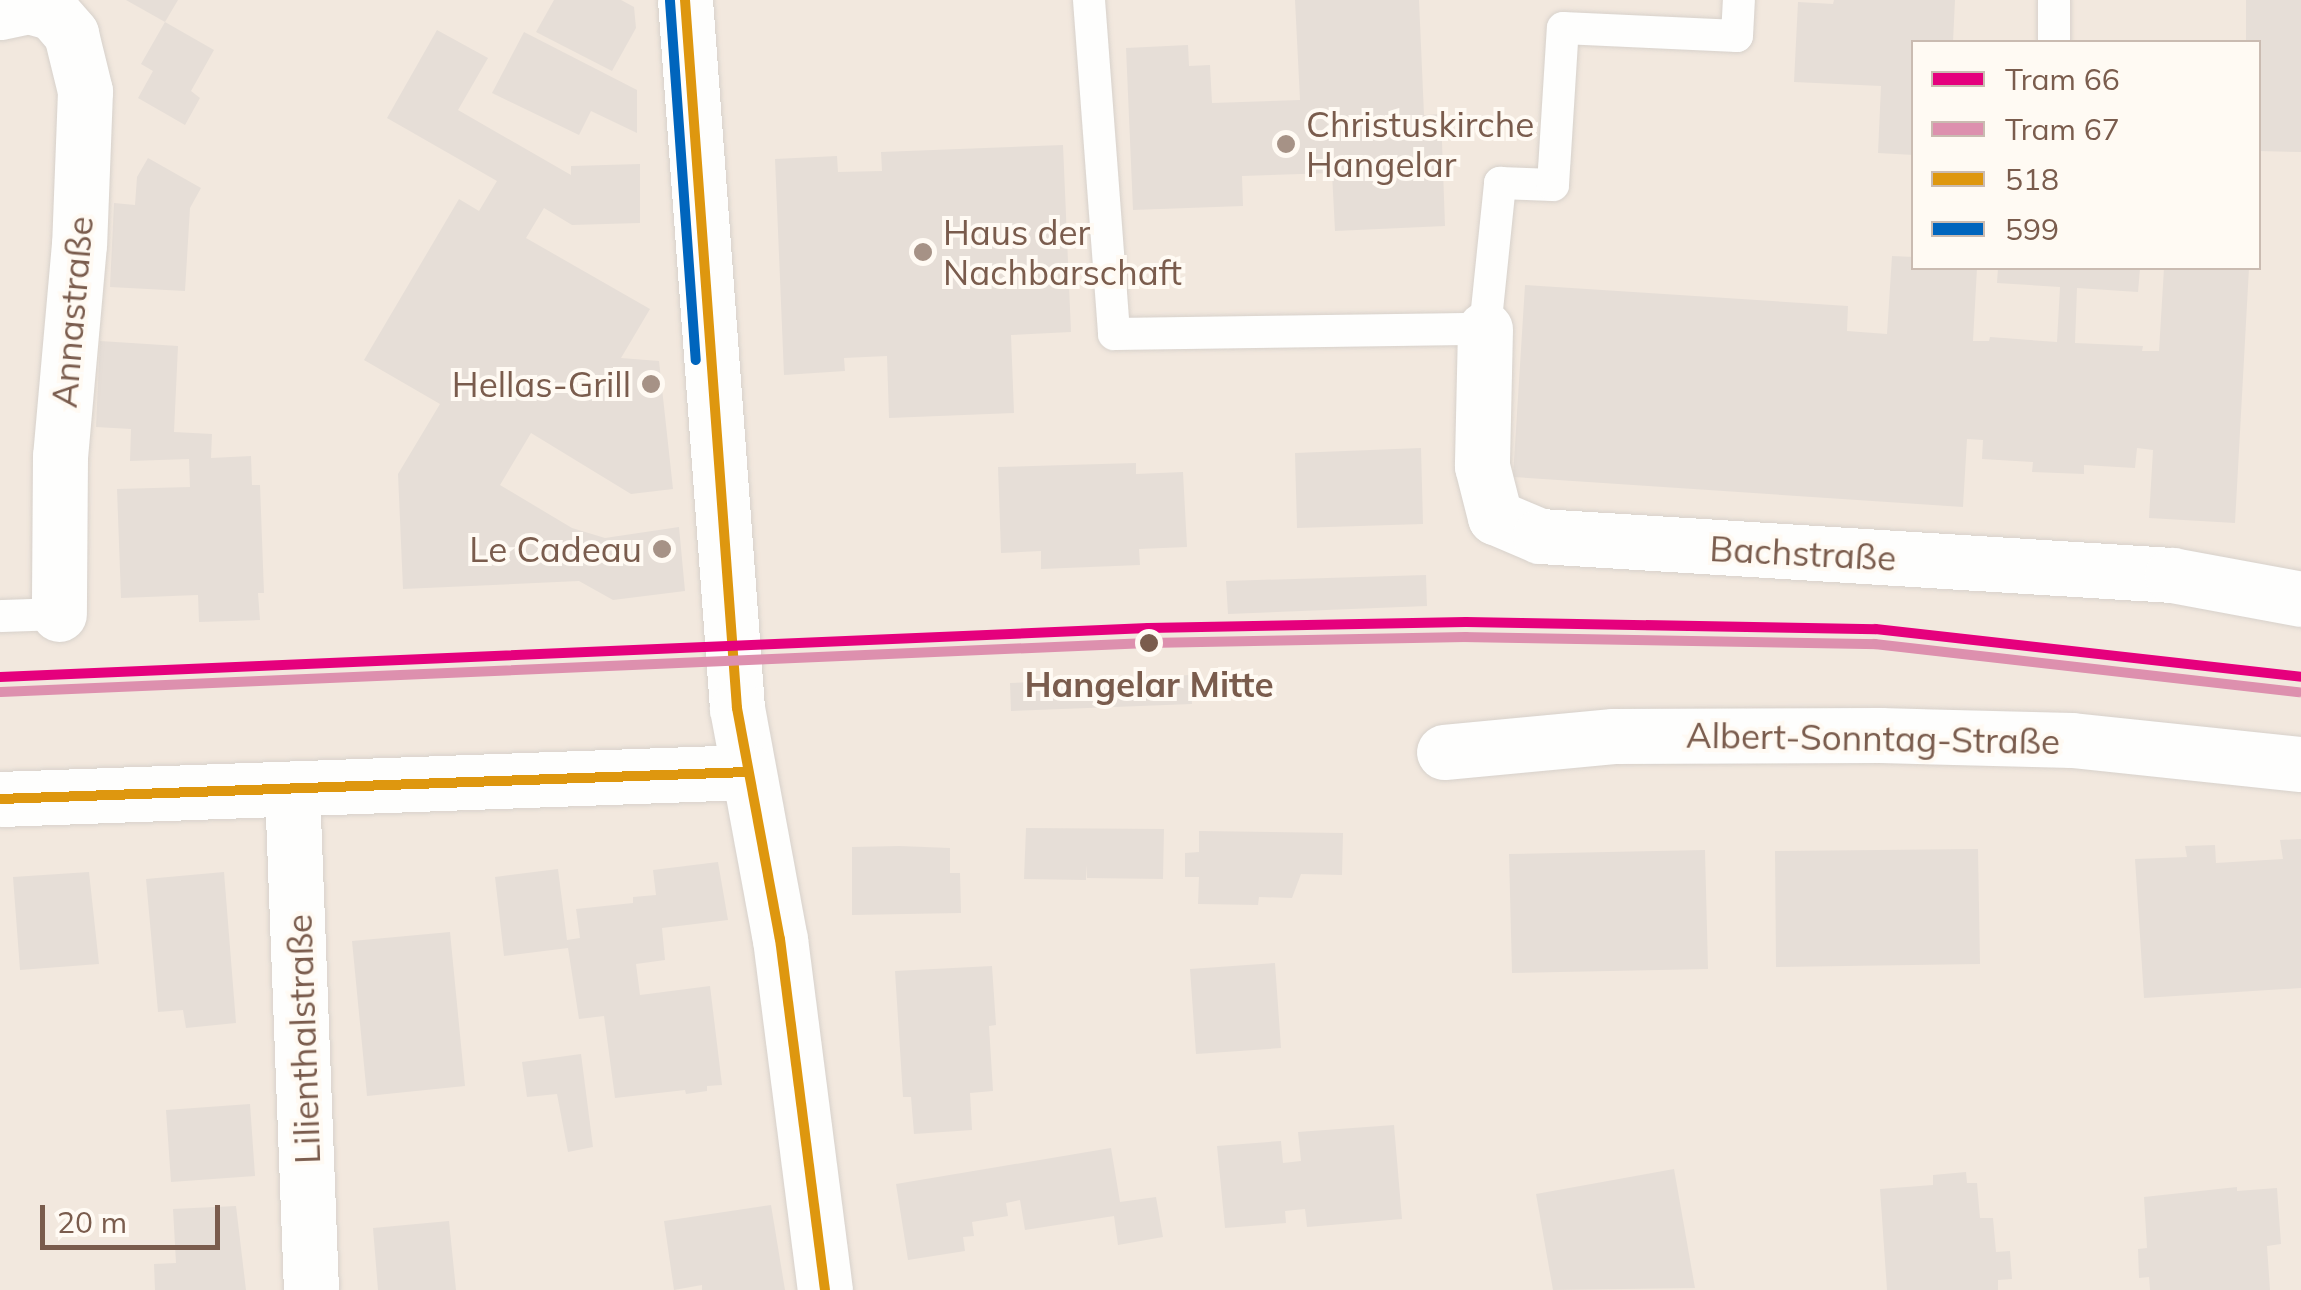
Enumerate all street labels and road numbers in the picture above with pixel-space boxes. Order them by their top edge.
street label: Annastraße [43,215,101,409]
street label: Bachstraße [1709,527,1897,579]
street label: Albert-Sonntag-Straße [1686,714,2060,762]
street label: Lilienthalstraße [278,913,328,1165]

